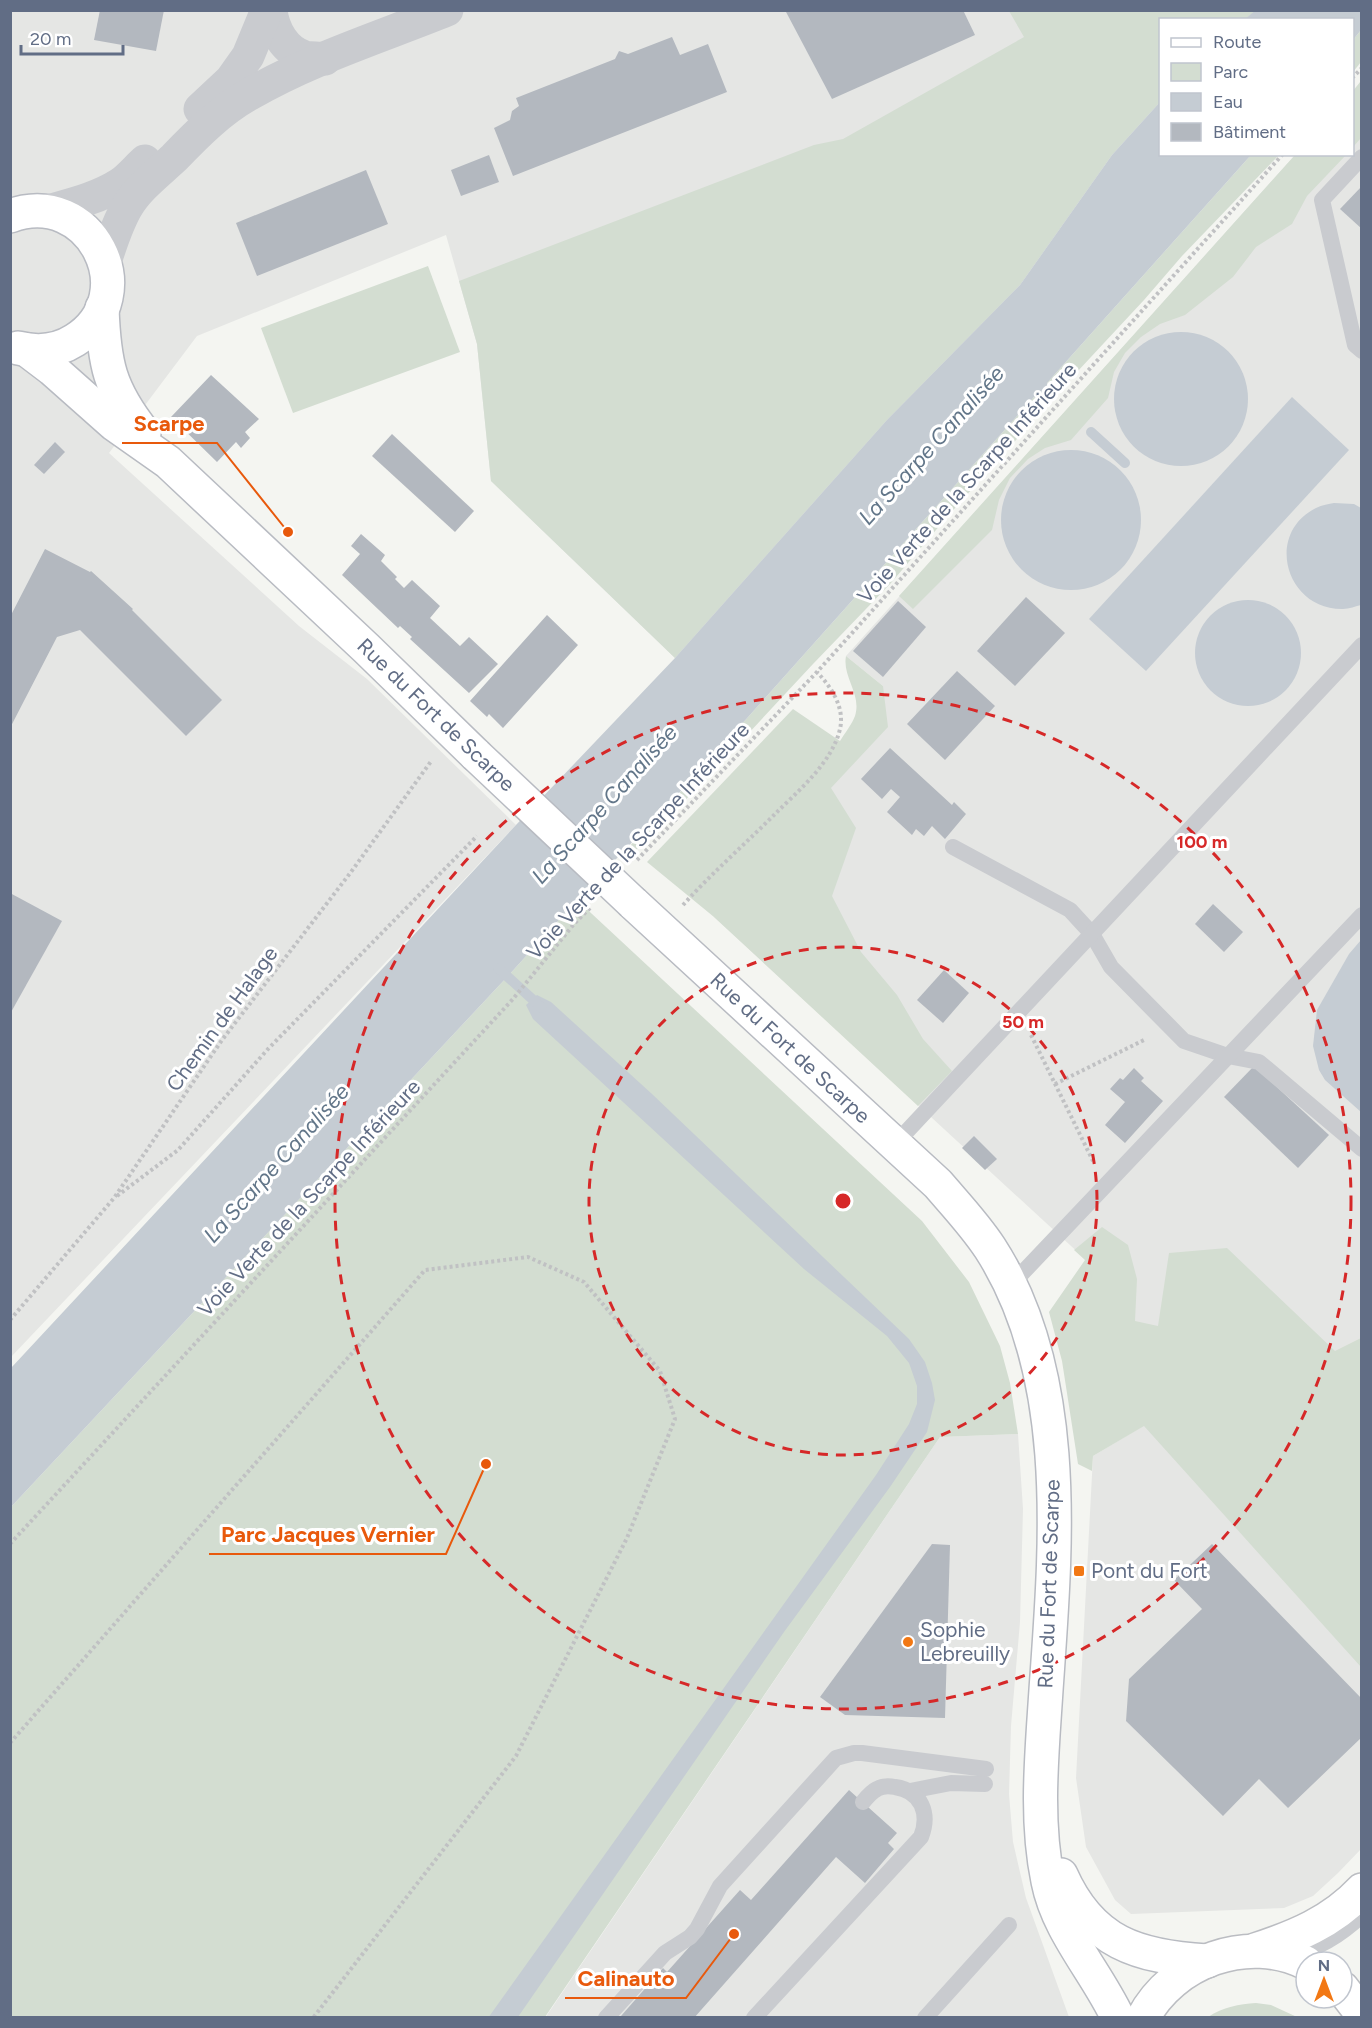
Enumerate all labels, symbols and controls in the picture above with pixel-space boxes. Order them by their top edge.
scale bar [21,18,123,56]
legend [1159,18,1354,156]
text: 20 m [30,28,71,50]
text: Route [1213,31,1262,53]
text: Parc [1213,61,1249,83]
text: Eau [1213,91,1243,113]
text: Bâtiment [1213,121,1286,143]
street label: Voie Verte de la Scarpe Inférieure [852,357,1081,608]
water label: La Scarpe Canalisée [853,360,1010,530]
callout: Scarpe [122,403,217,443]
text: Scarpe [134,410,204,437]
street label: Rue du Fort de Scarpe [352,633,520,796]
street label: Voie Verte de la Scarpe Inférieure [521,717,754,964]
water label: La Scarpe Canalisée [526,719,683,889]
text: 100 m [1177,831,1227,853]
street label: Chemin de Halage [161,942,282,1096]
street label: Rue du Fort de Scarpe [705,967,875,1128]
text: 50 m [1002,1011,1044,1033]
street label: Voie Verte de la Scarpe Inférieure [192,1074,425,1321]
water label: La Scarpe Canalisée [198,1078,355,1248]
centre of rings [833,1191,853,1211]
street label: Rue du Fort de Scarpe [1032,1479,1065,1689]
callout: Parc Jacques Vernier [209,1514,446,1554]
text: Parc Jacques Vernier [221,1521,436,1548]
place label: Pont du Fort [1091,1558,1208,1583]
marker: Pont du Fort [1072,1564,1086,1578]
place label: Sophie Lebreuilly [920,1617,1010,1666]
marker: Sophie Lebreuilly [901,1635,915,1649]
north arrow [1294,1950,1354,2010]
text: N [1318,1956,1330,1975]
callout: Calinauto [565,1958,686,1998]
text: Calinauto [578,1965,675,1992]

